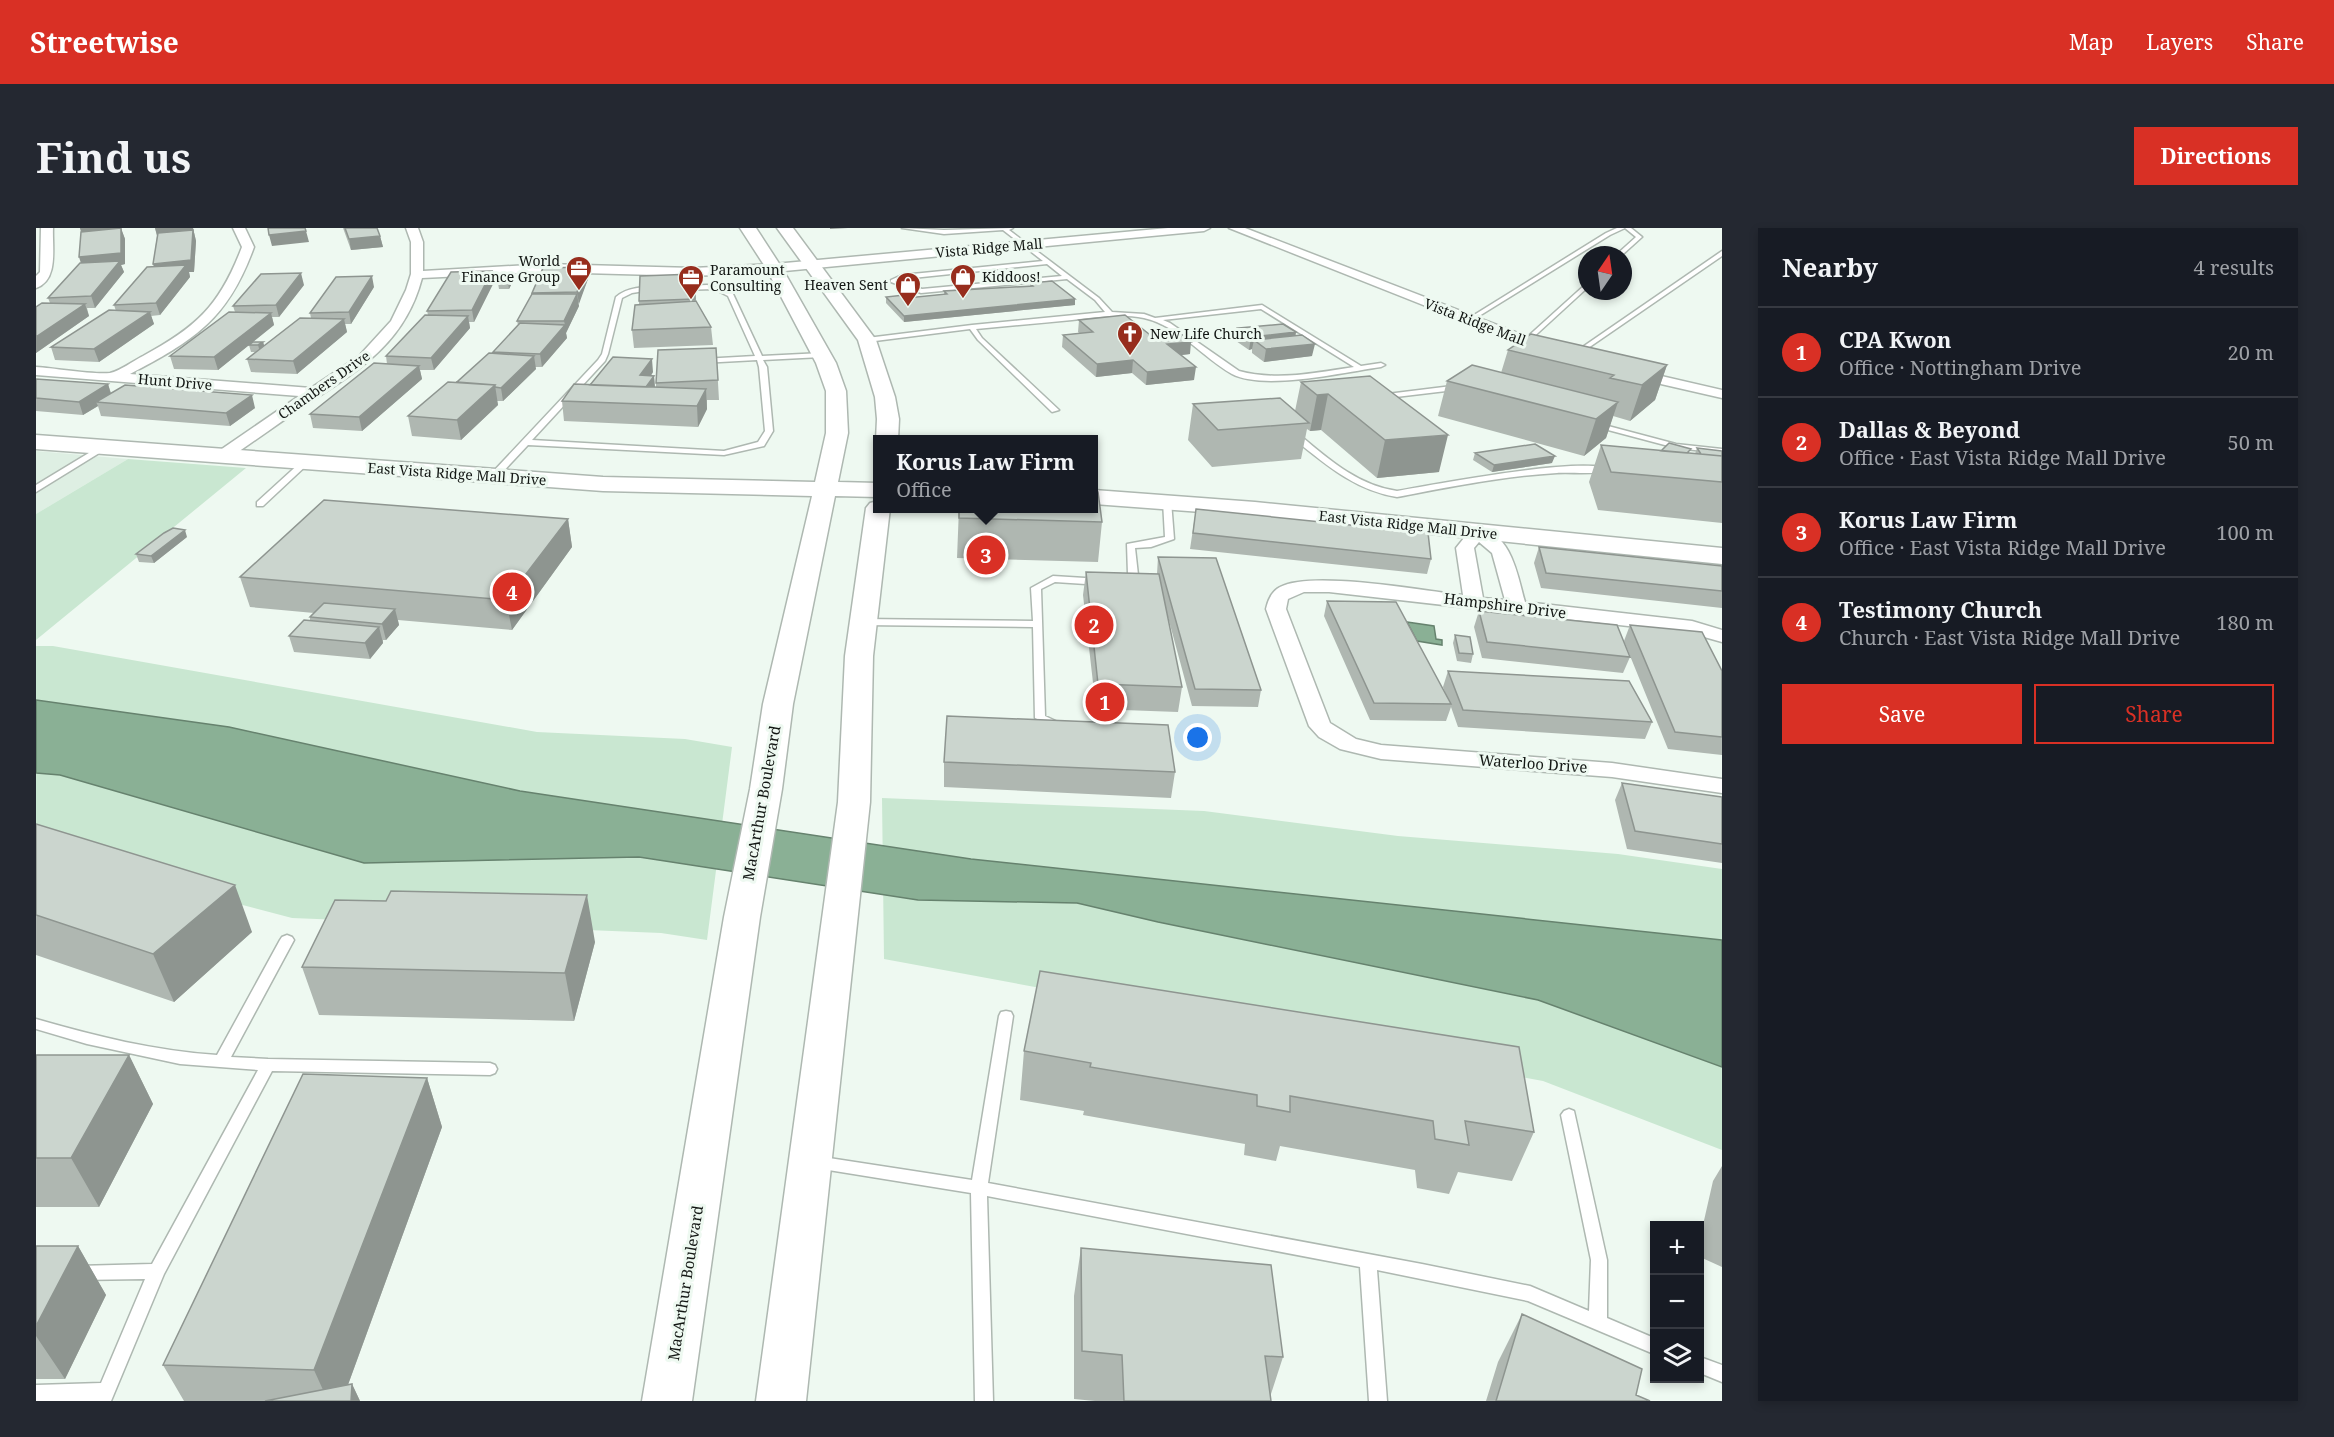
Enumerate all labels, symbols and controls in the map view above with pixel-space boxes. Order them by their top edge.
text: Streetwise [30,23,179,61]
text: Map [2069,28,2113,56]
text: Layers [2146,28,2213,56]
text: Share [2246,28,2304,56]
button: Directions [2134,127,2298,185]
text: Find us [36,128,191,185]
street label: Vista Ridge Mall [935,233,1044,262]
north arrow [1578,246,1632,300]
text: Nearby [1782,249,1878,285]
place label: World Finance Group [461,251,560,286]
office icon: World Finance Group [564,254,594,292]
text: 4 results [2194,254,2274,281]
place label: Paramount Consulting [710,260,785,295]
shop icon: Kiddoos! [948,262,978,300]
office icon: Paramount Consulting [676,263,706,301]
place label: Kiddoos! [982,267,1041,286]
shop icon: Heaven Sent [893,270,923,308]
place label: Heaven Sent [804,275,888,294]
street label: Vista Ridge Mall [1422,293,1529,350]
church icon: New Life Church [1115,319,1145,357]
place label: New Life Church [1150,324,1262,343]
text: CPA Kwon [1839,324,1951,354]
text: 1 [1796,339,1807,366]
text: 20 m [2228,339,2274,366]
street label: Chambers Drive [274,346,373,423]
text: Office · Nottingham Drive [1839,354,2081,381]
street label: Hunt Drive [137,369,213,394]
text: Dallas & Beyond [1839,414,2020,444]
text: 2 [1796,429,1807,456]
text: 50 m [2228,429,2274,456]
popup [873,435,1098,513]
text: Office · East Vista Ridge Mall Drive [1839,444,2166,471]
text: Korus Law Firm [896,446,1075,476]
street label: East Vista Ridge Mall Drive [367,458,547,489]
text: Office [896,476,952,503]
text: Korus Law Firm [1839,504,2017,534]
street label: East Vista Ridge Mall Drive [1318,506,1498,543]
text: 3 [1796,519,1807,546]
text: 100 m [2216,519,2274,546]
pin: 3 [966,532,1006,578]
text: Office · East Vista Ridge Mall Drive [1839,534,2166,561]
pin: 4 [492,570,532,614]
street label: Hampshire Drive [1443,588,1568,622]
text: Testimony Church [1839,594,2042,624]
pin: 2 [1074,602,1114,648]
text: 4 [1796,609,1807,636]
text: 180 m [2216,609,2274,636]
text: Church · East Vista Ridge Mall Drive [1839,624,2180,651]
pin: 1 [1086,680,1124,724]
button: Save [1782,684,2022,744]
button: Share [2034,684,2274,744]
your location [1183,723,1212,752]
street label: MacArthur Boulevard [738,724,784,882]
street label: Waterloo Drive [1478,749,1588,777]
street label: MacArthur Boulevard [663,1204,707,1362]
map controls [1650,1221,1704,1383]
button: + [1650,1221,1704,1275]
button: − [1650,1275,1704,1329]
button: layers [1650,1329,1704,1383]

